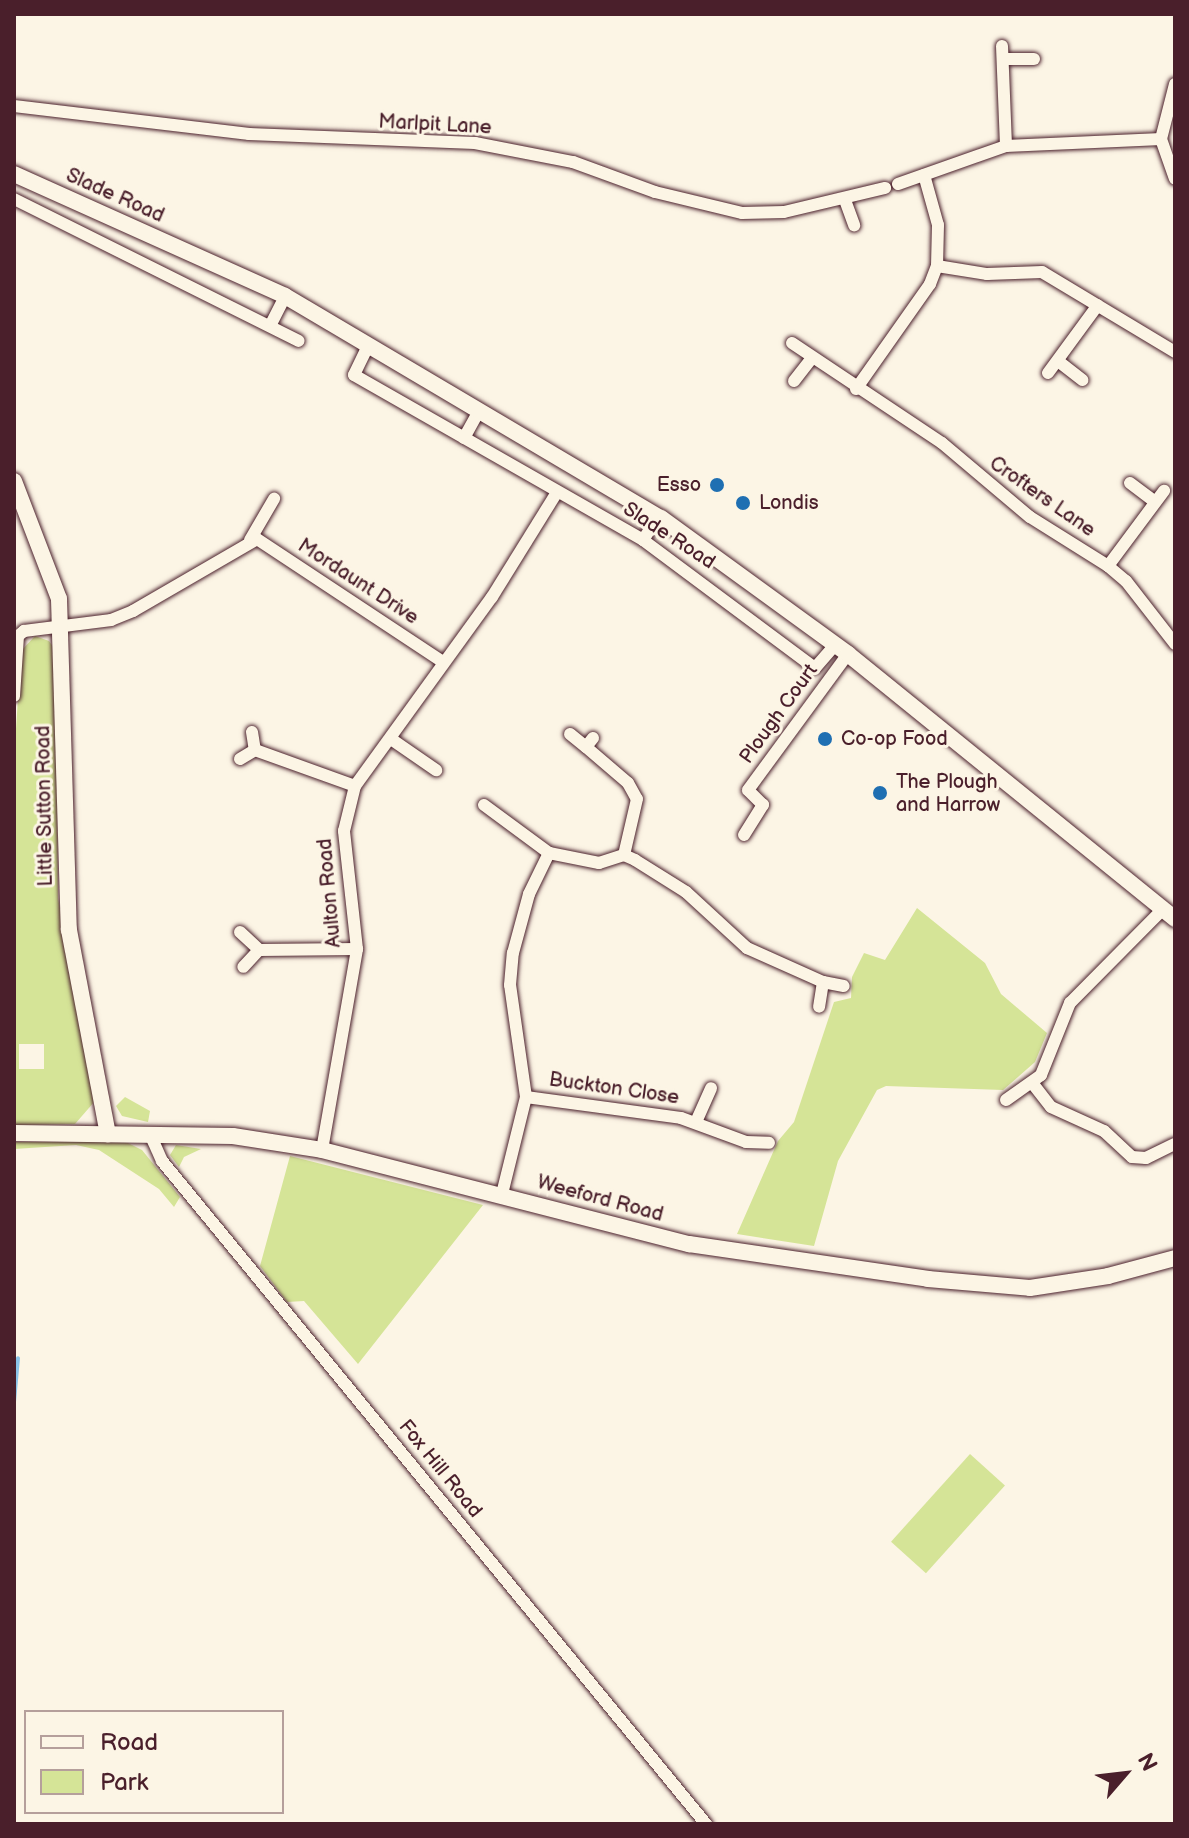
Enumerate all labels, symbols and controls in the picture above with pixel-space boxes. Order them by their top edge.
street label: Marlpit Lane [378,110,492,140]
street label: Slade Road [62,164,168,228]
street label: Crofters Lane [984,452,1100,542]
place label: Esso [657,473,701,497]
marker: Esso [708,476,726,494]
place label: Londis [759,491,819,515]
marker: Londis [734,494,752,512]
street label: Slade Road [619,497,719,575]
street label: Mordaunt Drive [293,534,423,630]
street label: Plough Court [735,659,823,769]
street label: Little Sutton Road [32,725,58,887]
place label: Co-op Food [841,727,948,751]
marker: Co-op Food [816,730,834,748]
place label: The Plough and Harrow [896,770,1000,817]
marker: The Plough and Harrow [871,784,889,802]
street label: Aulton Road [313,837,347,949]
street label: Buckton Close [547,1068,681,1110]
street label: Weeford Road [534,1171,666,1227]
street label: Fox Hill Road [393,1415,487,1523]
legend [24,1710,284,1814]
text: Road [100,1728,158,1757]
north arrow [1085,1734,1165,1814]
text: N [1131,1749,1162,1776]
text: Park [100,1768,148,1797]

